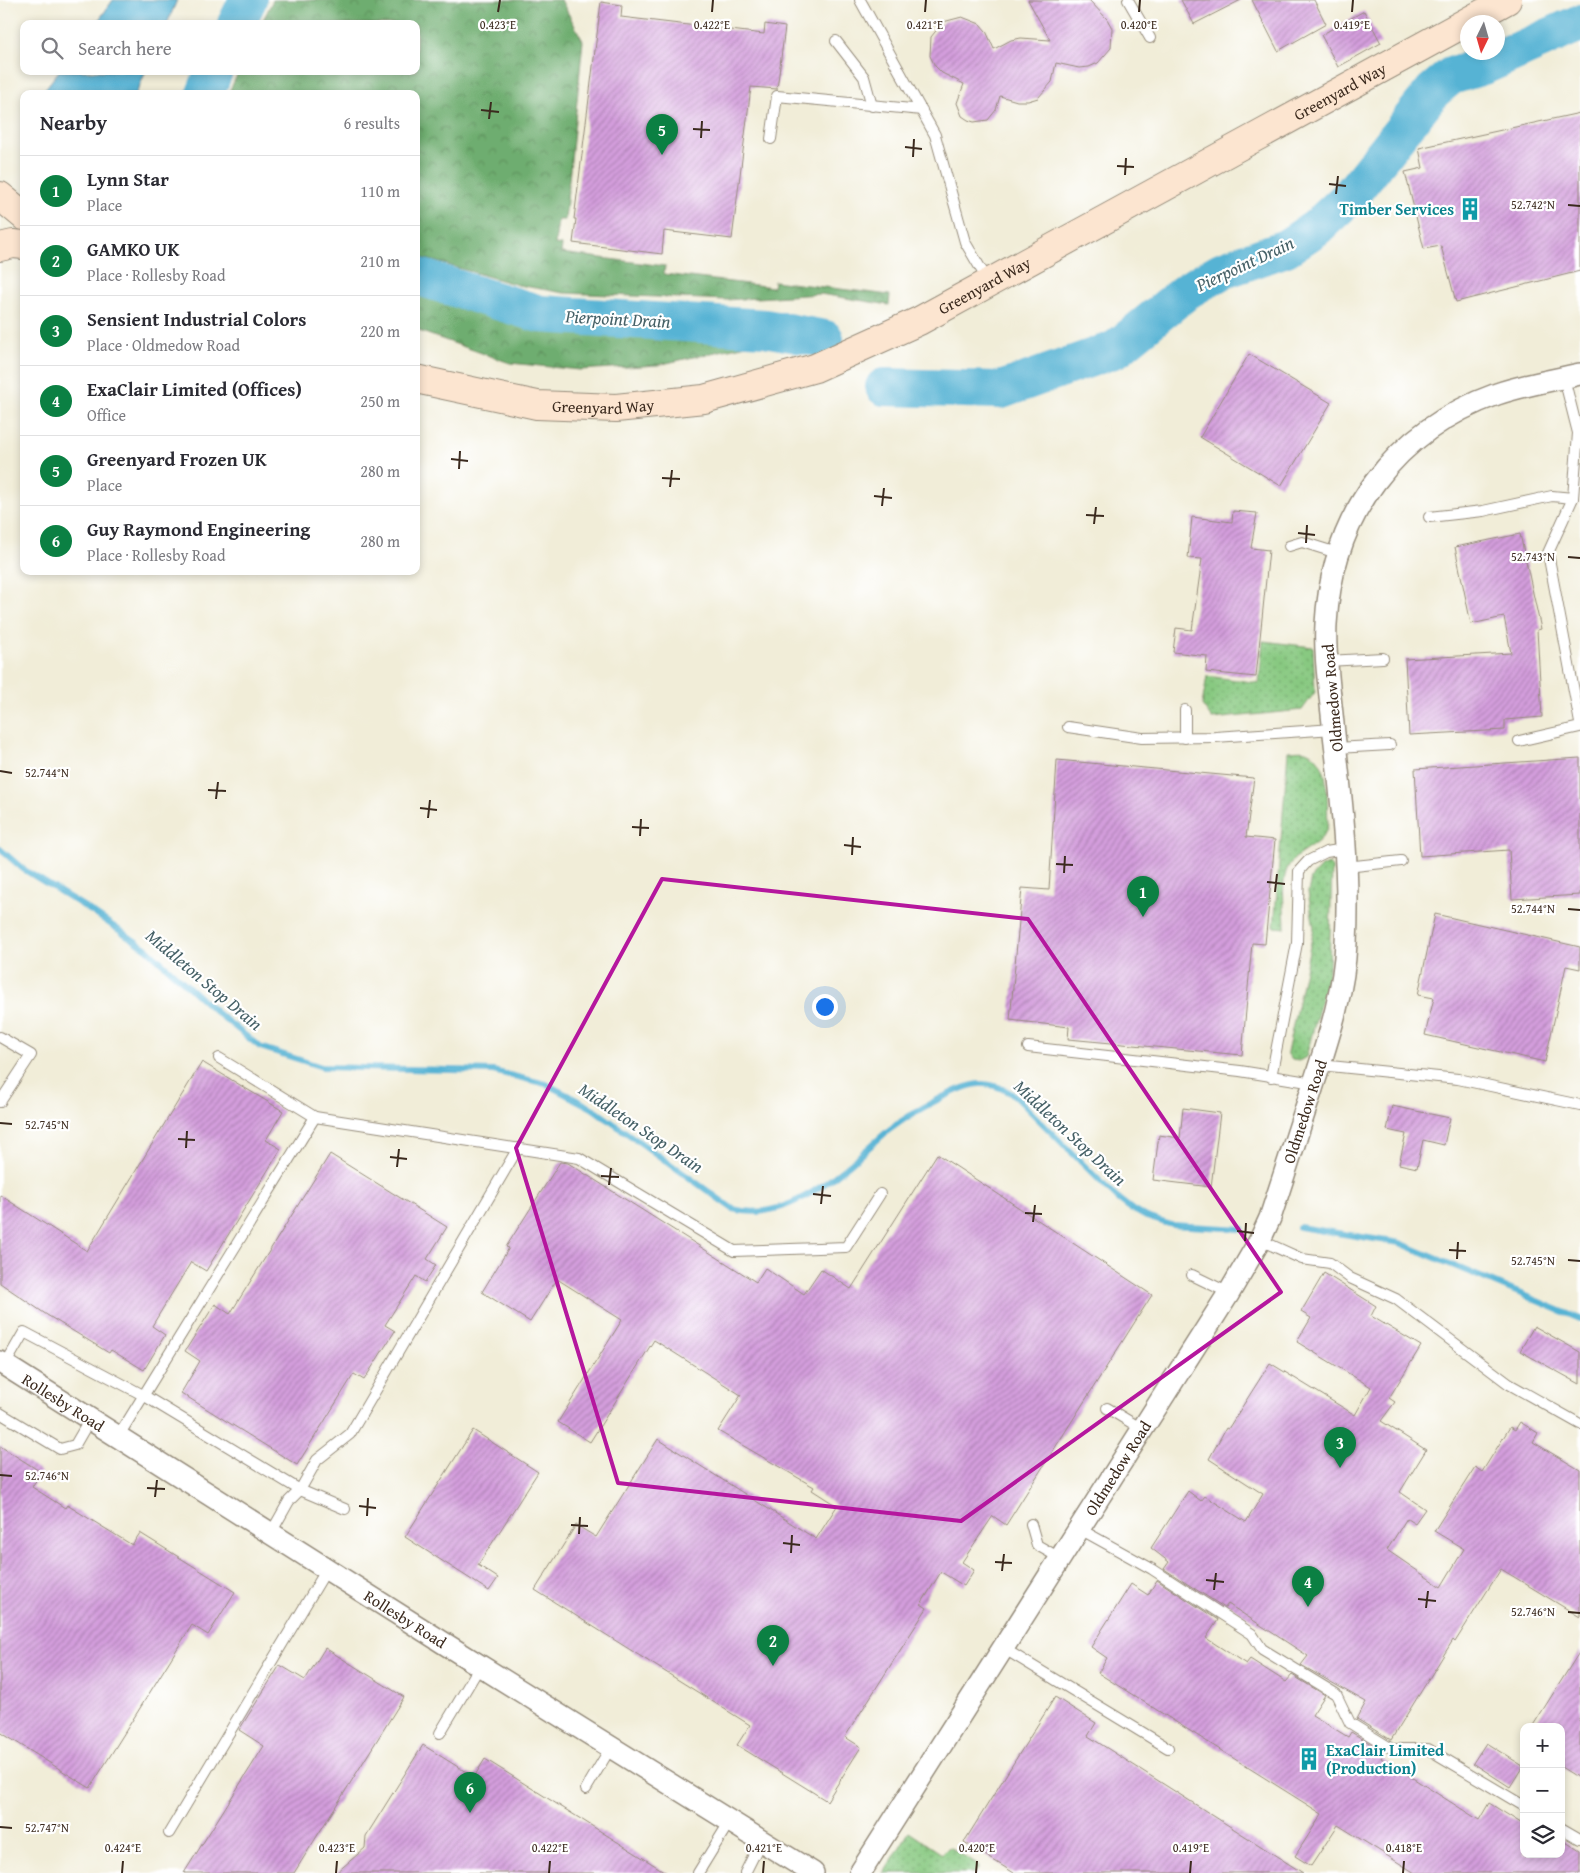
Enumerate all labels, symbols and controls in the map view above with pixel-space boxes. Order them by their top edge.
north arrow [1460,15,1505,60]
text: 0.423°E [480,16,516,33]
text: 0.422°E [694,16,730,33]
text: 0.421°E [907,16,943,33]
text: 0.420°E [1121,16,1157,33]
text: 0.419°E [1334,16,1370,33]
search box [20,20,420,75]
icon: search [38,34,66,62]
text: Search here [78,34,172,62]
street label: Greenyard Way [1289,56,1390,126]
text: Nearby [40,107,107,138]
text: 6 results [343,111,400,135]
pin: 5 [646,114,678,155]
text: Lynn Star [87,165,169,193]
text: 1 [52,179,60,203]
text: 110 m [360,179,400,203]
text: Place [87,193,122,217]
building icon: Timber Services [1457,196,1483,222]
text: 52.742°N [1511,196,1555,213]
place label: Timber Services [1340,197,1454,221]
water label: Pierpoint Drain [1191,229,1298,298]
text: GAMKO UK [87,235,179,263]
text: 2 [52,249,60,273]
text: 210 m [360,249,400,273]
street label: Greenyard Way [934,250,1035,320]
text: Place · Rollesby Road [87,263,225,287]
water label: Pierpoint Drain [564,302,671,335]
text: Sensient Industrial Colors [87,305,307,333]
text: 3 [52,319,60,343]
text: 220 m [360,319,400,343]
text: Place · Oldmedow Road [87,333,240,357]
text: ExaClair Limited (Offices) [87,375,302,403]
text: 4 [52,389,60,413]
text: 250 m [360,389,400,413]
street label: Greenyard Way [552,392,655,420]
text: Office [87,403,126,427]
text: Greenyard Frozen UK [87,445,267,473]
text: 5 [52,459,60,483]
text: 280 m [360,459,400,483]
text: Place [87,473,122,497]
text: Guy Raymond Engineering [87,515,310,543]
text: 6 [52,529,60,553]
text: 280 m [360,529,400,553]
text: Place · Rollesby Road [87,543,225,567]
text: 52.743°N [1511,548,1555,565]
street label: Oldmedow Road [1315,643,1349,753]
text: 52.744°N [25,764,69,781]
pin: 1 [1127,876,1159,917]
text: 52.744°N [1511,900,1555,917]
water label: Middleton Stop Drain [140,923,269,1037]
your location [812,994,838,1020]
street label: Oldmedow Road [1277,1056,1333,1167]
water label: Middleton Stop Drain [1008,1073,1133,1192]
water label: Middleton Stop Drain [573,1076,709,1179]
text: 52.745°N [25,1116,69,1133]
text: 52.745°N [1511,1252,1555,1269]
street label: Rollesby Road [17,1367,110,1438]
street label: Oldmedow Road [1078,1416,1157,1520]
pin: 3 [1324,1427,1356,1468]
text: 52.746°N [25,1467,69,1484]
pin: 4 [1292,1566,1324,1607]
street label: Rollesby Road [360,1584,452,1654]
text: 52.746°N [1511,1603,1555,1620]
pin: 2 [757,1625,789,1666]
map controls [1520,1723,1565,1858]
button: + [1520,1723,1565,1768]
place label: ExaClair Limited (Production) [1326,1738,1445,1780]
building icon: ExaClair Limited (Production) [1296,1746,1322,1772]
button: − [1520,1768,1565,1813]
pin: 6 [454,1772,486,1813]
button: layers [1520,1813,1565,1858]
text: 52.747°N [25,1819,69,1836]
text: 0.424°E [105,1839,141,1856]
text: 0.423°E [319,1839,355,1856]
text: 0.422°E [532,1839,568,1856]
text: 0.421°E [746,1839,782,1856]
text: 0.420°E [959,1839,995,1856]
text: 0.419°E [1173,1839,1209,1856]
text: 0.418°E [1386,1839,1422,1856]

